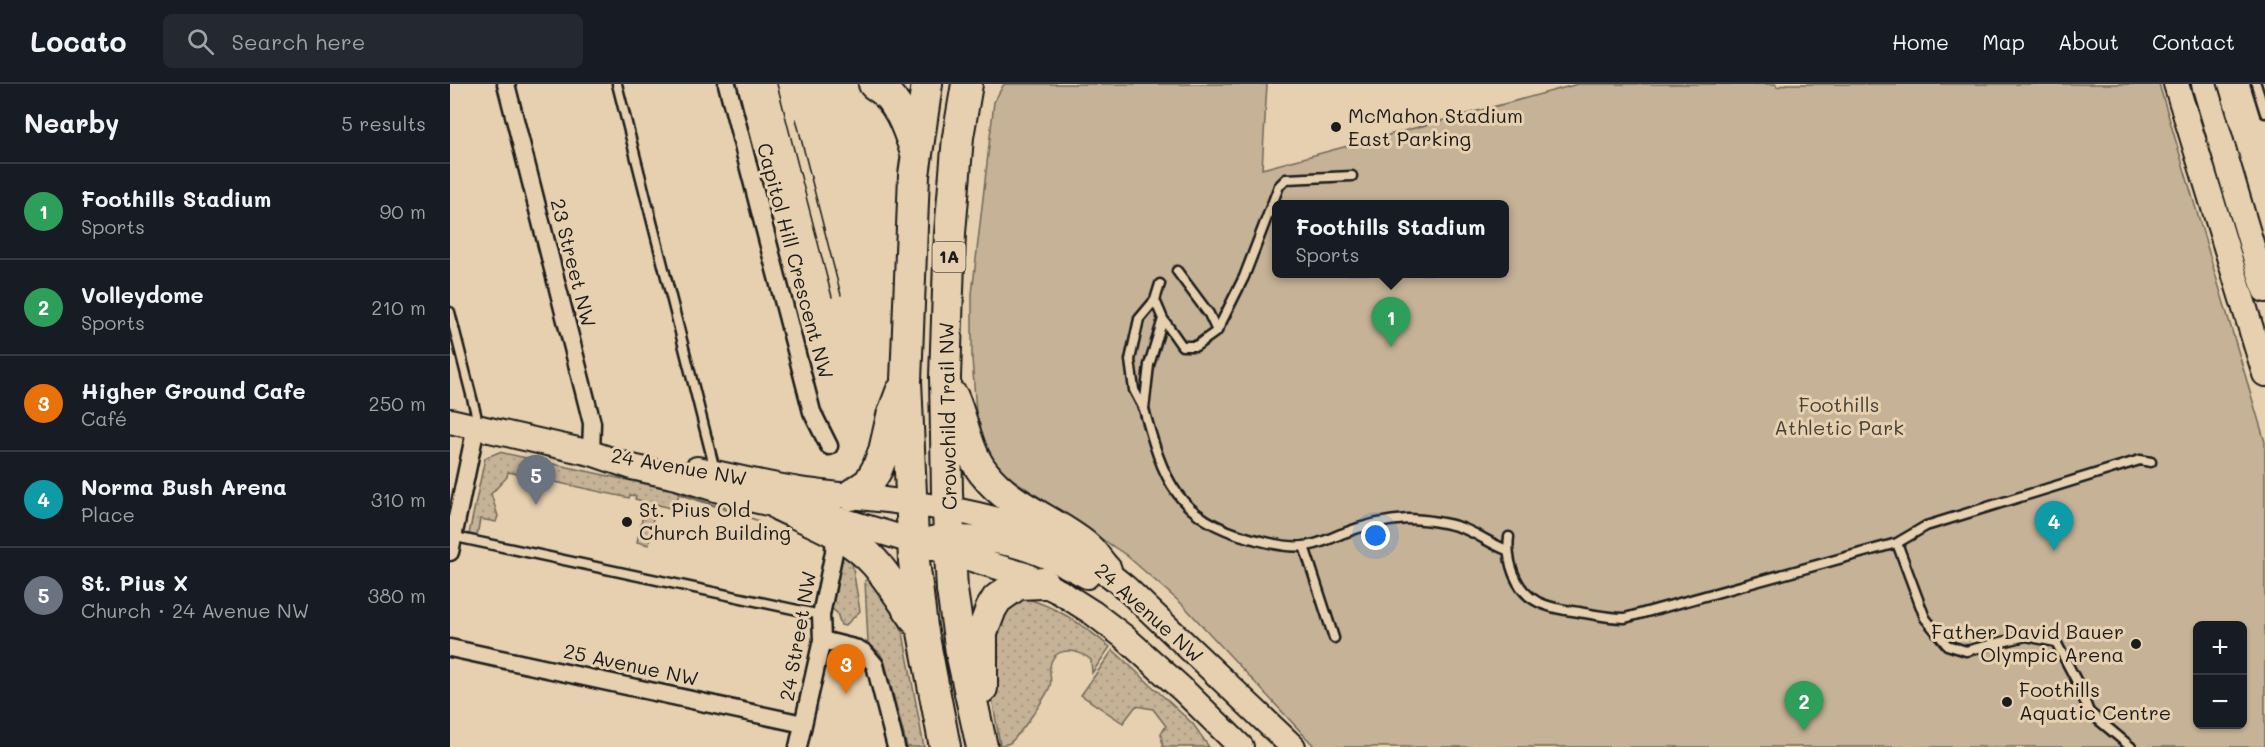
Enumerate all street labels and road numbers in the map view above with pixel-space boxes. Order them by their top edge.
street label: Capitol Hill Crescent NW [752,140,840,382]
street label: 23 Street NW [545,196,603,330]
road number: 1A [932,242,966,272]
street label: Crowchild Trail NW [932,322,962,510]
street label: 24 Avenue NW [609,441,749,491]
street label: 24 Avenue NW [1090,557,1209,668]
street label: 24 Street NW [773,569,821,703]
street label: 25 Avenue NW [561,637,701,691]

